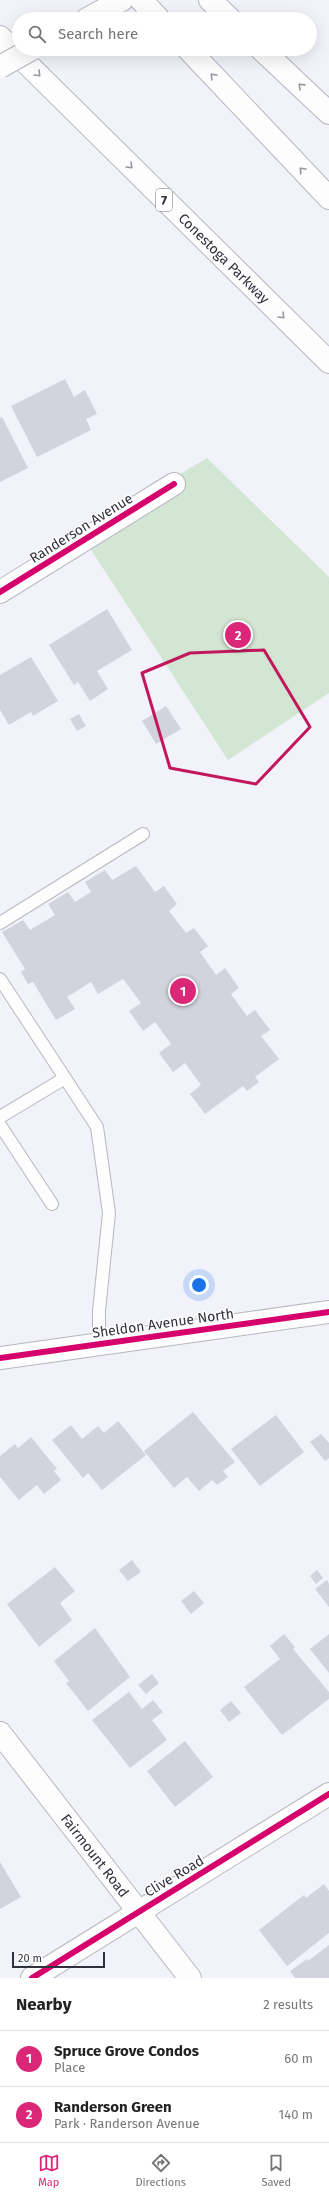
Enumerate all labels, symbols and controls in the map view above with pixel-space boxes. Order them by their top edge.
search box [12,12,317,56]
icon: search [26,23,48,45]
text: Search here [58,25,138,43]
one-way arrow [33,69,41,77]
one-way arrow [211,73,218,80]
one-way arrow [298,84,306,91]
one-way arrow [125,161,133,169]
one-way arrow [299,167,307,175]
road number: 7 [156,189,172,211]
street label: Conestoga Parkway [175,210,273,307]
one-way arrow [277,311,285,319]
street label: Randerson Avenue [27,490,136,567]
pin: 2 [225,620,251,650]
pin: 1 [170,976,196,1006]
your location [189,1275,209,1295]
street label: Sheldon Avenue North [91,1305,235,1342]
street label: Fairmount Road [57,1811,132,1901]
street label: Clive Road [141,1852,207,1901]
scale bar [12,1950,105,1969]
text: 20 m [18,1952,42,1965]
text: Nearby [16,1994,71,2015]
text: 2 results [263,1997,313,2012]
text: Spruce Grove Condos [54,2042,199,2060]
text: 1 [26,2051,32,2066]
text: 60 m [284,2051,313,2066]
text: Place [54,2060,85,2075]
text: Randerson Green [54,2098,172,2116]
text: 2 [26,2107,32,2122]
text: 140 m [279,2107,313,2122]
text: Park · Randerson Avenue [54,2116,200,2131]
tab: Map [38,2152,60,2189]
tab: Directions [135,2152,186,2189]
tab: Saved [261,2152,291,2189]

